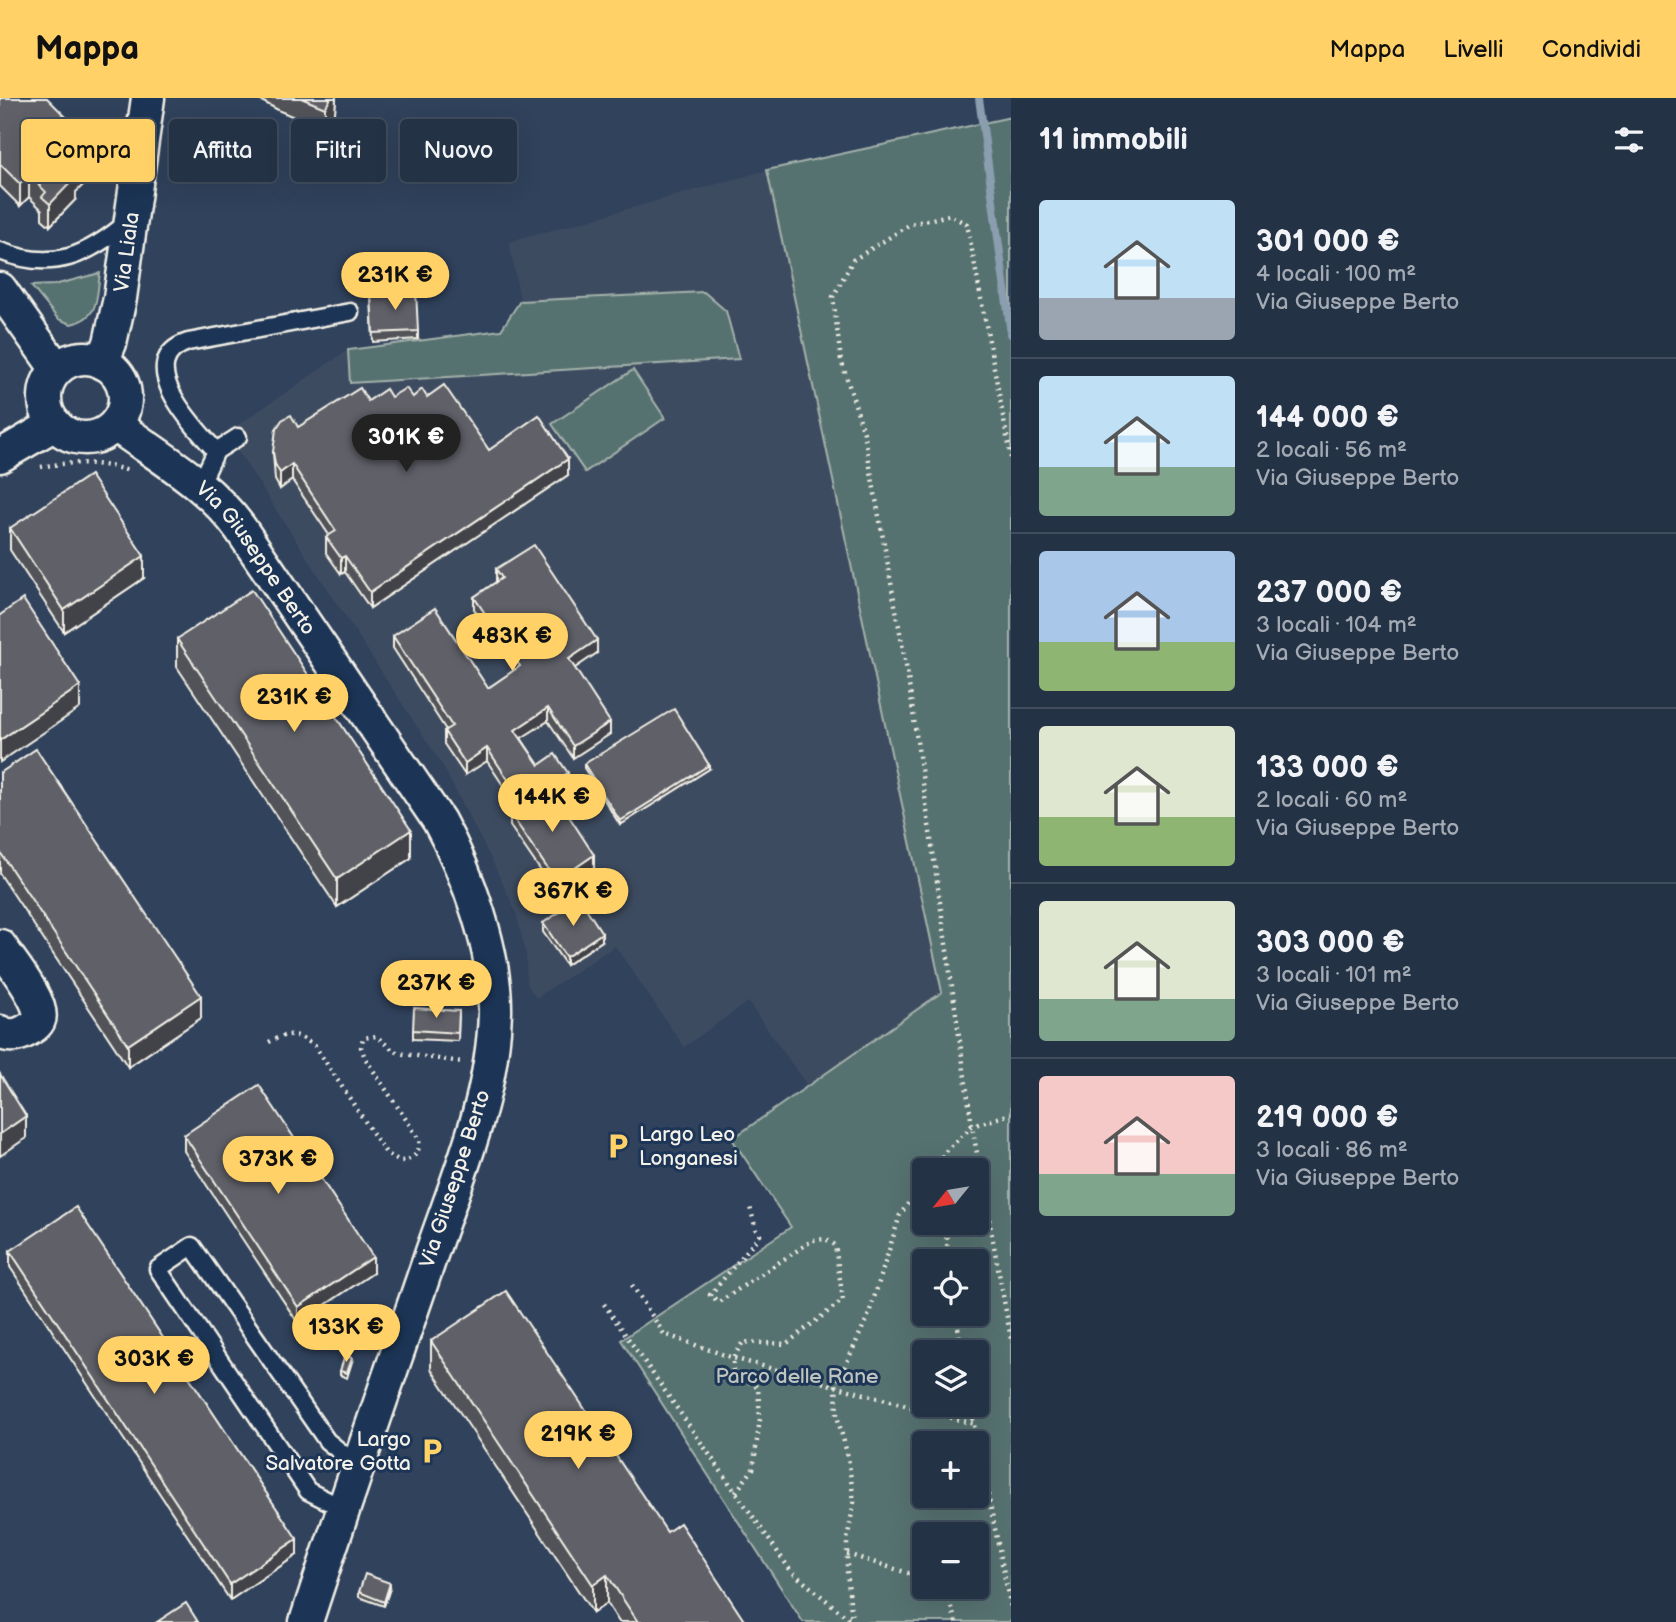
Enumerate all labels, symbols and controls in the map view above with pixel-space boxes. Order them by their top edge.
text: Mappa [35,29,139,69]
text: Mappa [1330,35,1405,64]
text: Livelli [1443,35,1504,64]
text: Condividi [1542,35,1641,64]
chip: Compra [21,119,155,182]
chip: Affitta [169,119,277,182]
chip: Filtri [291,119,386,182]
chip: Nuovo [400,119,517,182]
icon: filters [1610,121,1648,159]
text: 11 immobili [1039,122,1188,158]
street label: Via Liala [108,210,144,294]
text: 301 000 € [1256,224,1400,260]
icon: home [1095,228,1179,312]
pin: 231K € [338,252,452,312]
text: 4 locali · 100 m² [1256,260,1416,288]
text: 231K € [357,261,433,289]
text: Via Giuseppe Berto [1256,288,1459,316]
text: 144 000 € [1256,400,1399,436]
icon: home [1095,404,1179,488]
pin: 301K € [349,414,463,474]
text: 301K € [368,423,444,451]
text: 2 locali · 56 m² [1256,436,1407,464]
text: Via Giuseppe Berto [1256,464,1459,492]
street label: Via Giuseppe Berto [191,476,321,640]
text: 237 000 € [1256,575,1402,611]
icon: home [1095,579,1179,663]
text: 3 locali · 104 m² [1256,611,1417,639]
pin: 483K € [455,614,569,673]
text: 483K € [472,622,552,650]
text: Via Giuseppe Berto [1256,639,1459,667]
pin: 231K € [237,674,351,734]
text: 231K € [256,683,332,711]
text: 133 000 € [1256,750,1399,786]
icon: home [1095,754,1179,838]
pin: 144K € [495,774,609,834]
text: 144K € [514,783,590,811]
text: 2 locali · 60 m² [1256,786,1407,814]
text: Via Giuseppe Berto [1256,814,1459,842]
pin: 367K € [516,868,630,928]
text: 367K € [533,877,613,905]
text: 303 000 € [1256,925,1405,961]
icon: home [1095,929,1179,1013]
pin: 237K € [379,960,493,1020]
text: 3 locali · 101 m² [1256,961,1412,989]
text: 237K € [397,969,475,997]
text: Via Giuseppe Berto [1256,989,1459,1017]
street label: Via Giuseppe Berto [414,1087,496,1271]
text: 219 000 € [1256,1100,1398,1136]
icon: home [1095,1104,1179,1188]
place label: Largo Leo Longanesi [639,1122,738,1171]
parking icon: Largo Leo Longanesi [603,1131,633,1161]
pin: 373K € [221,1136,335,1196]
text: 3 locali · 86 m² [1256,1136,1408,1164]
text: 373K € [239,1145,317,1173]
north arrow [912,1158,989,1236]
map controls [912,1158,989,1599]
text: Via Giuseppe Berto [1256,1164,1459,1192]
button: locate [912,1249,989,1326]
pin: 133K € [289,1304,403,1364]
text: 133K € [308,1313,384,1341]
pin: 303K € [97,1336,211,1396]
button: layers [912,1340,989,1417]
text: 303K € [114,1345,194,1373]
park label: Parco delle Rane [715,1364,879,1389]
pin: 219K € [521,1412,635,1471]
text: 219K € [540,1420,616,1448]
place label: Largo Salvatore Gotta [265,1427,411,1476]
button: + [912,1431,989,1508]
parking icon: Largo Salvatore Gotta [417,1436,447,1466]
button: − [912,1522,989,1599]

